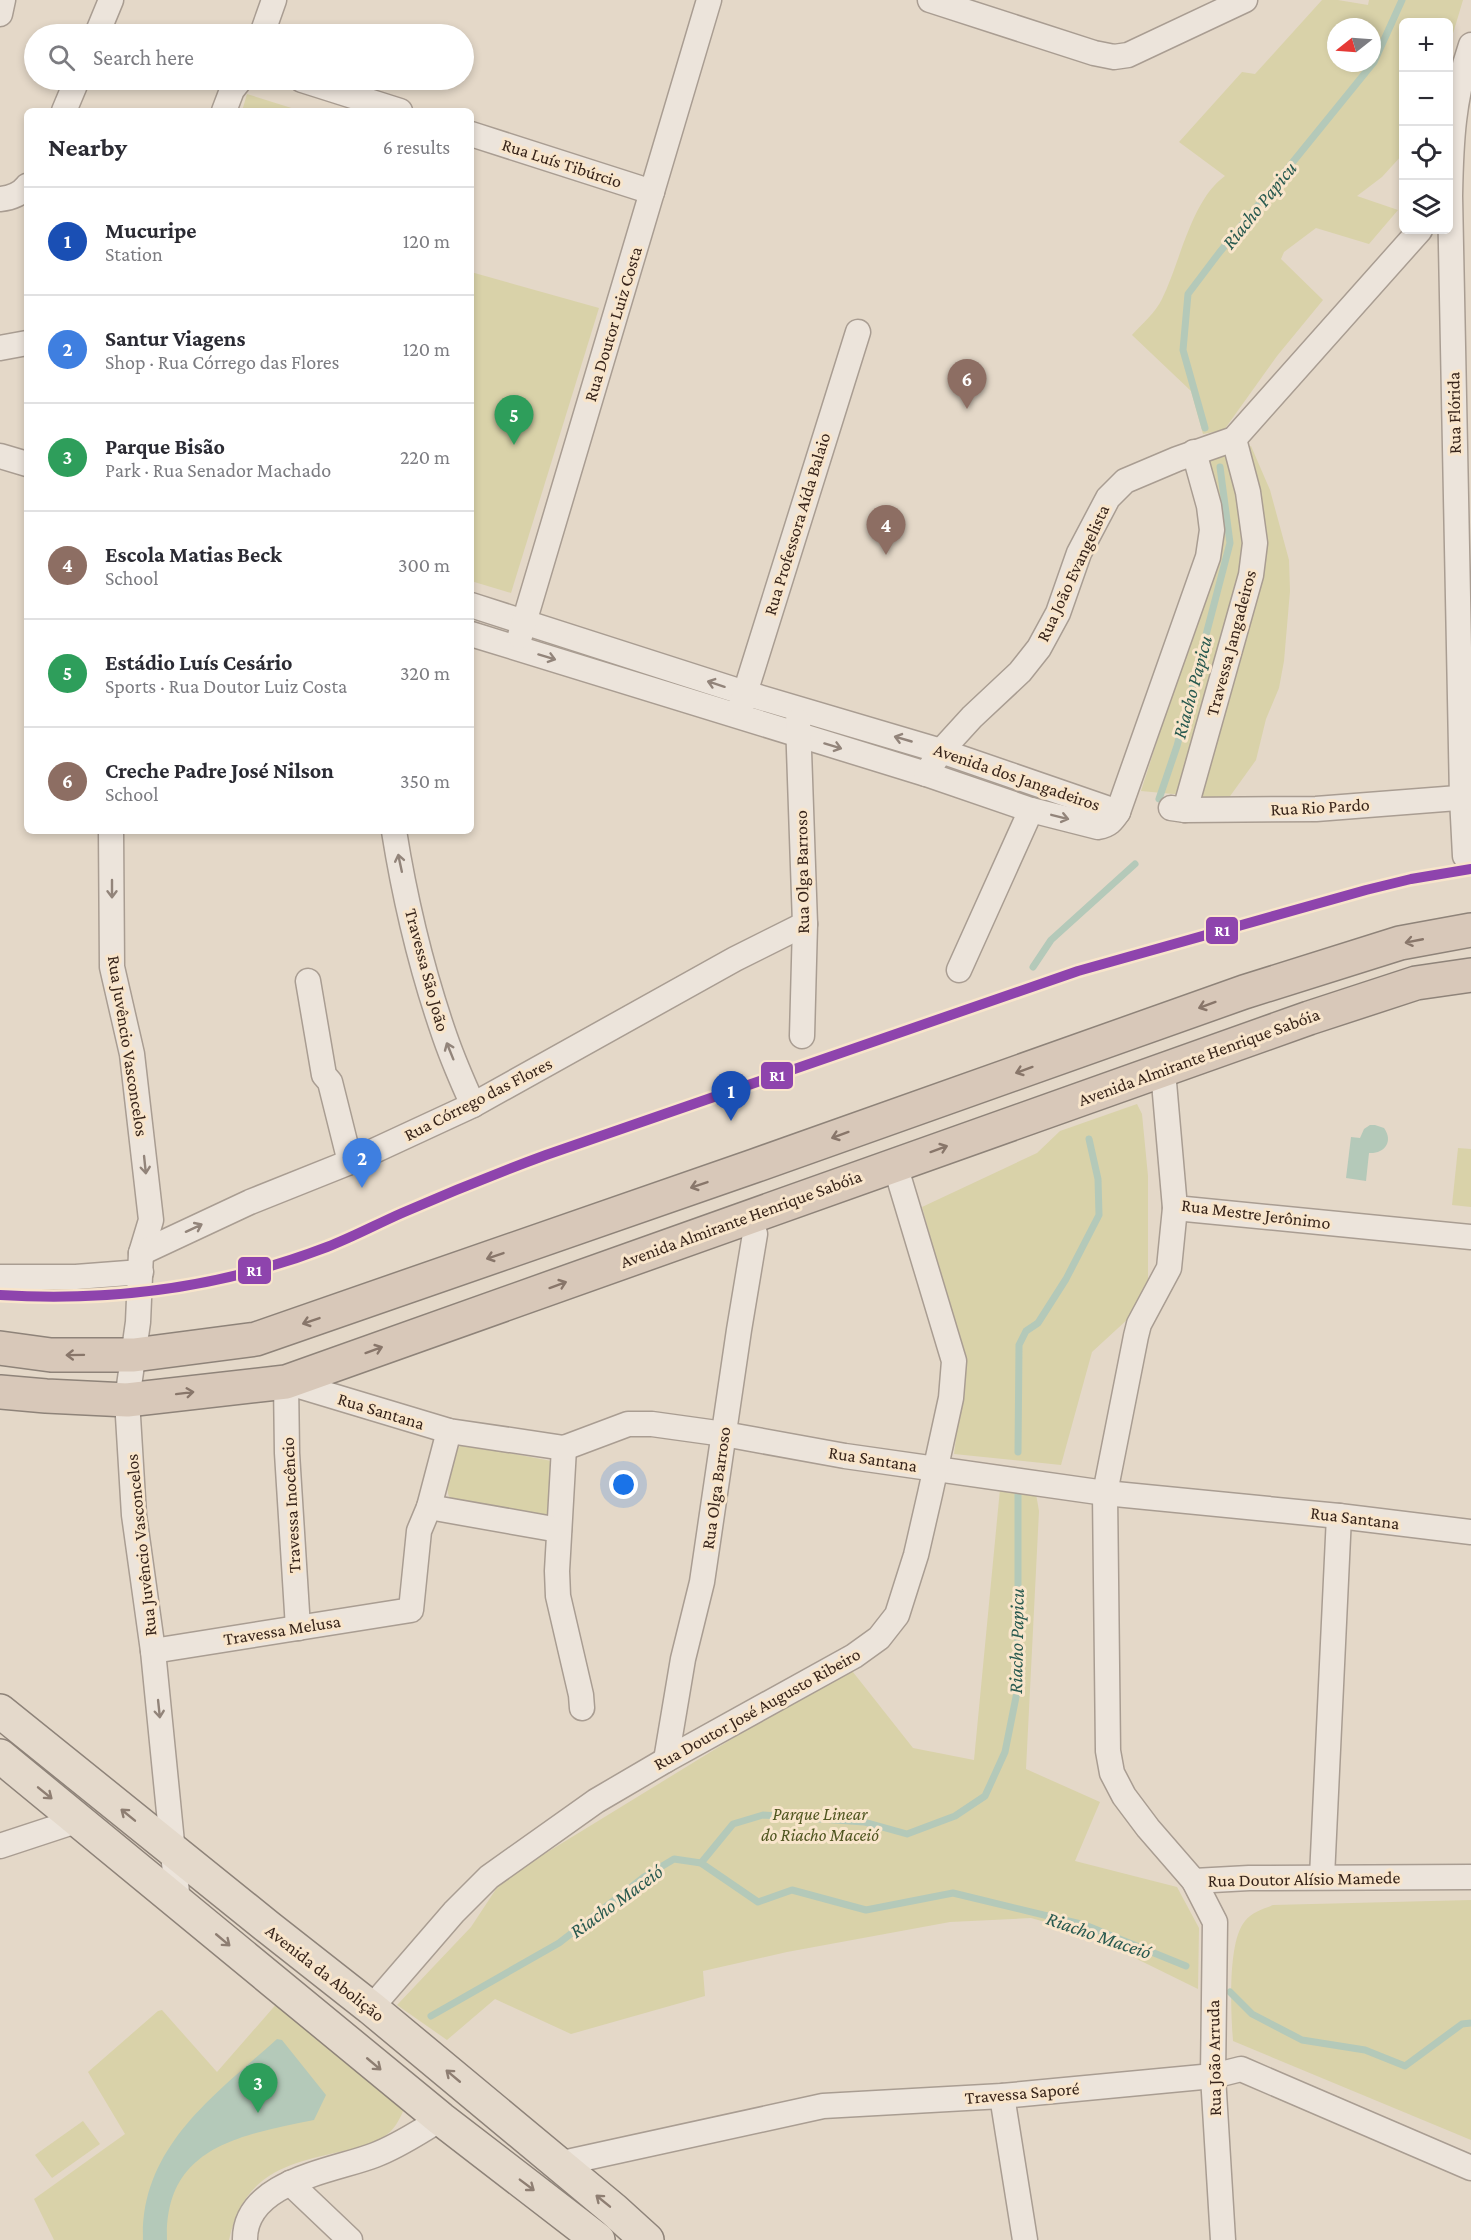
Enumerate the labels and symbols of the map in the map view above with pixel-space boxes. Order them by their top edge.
north arrow [1327,18,1381,72]
street label: Rua Luís Tibúrcio [499,134,625,192]
water label: Riacho Papicu [1217,157,1302,254]
street label: Rua Doutor Luiz Costa [580,244,646,404]
pin: 6 [948,360,986,409]
street label: Rua Flórida [1443,372,1465,454]
pin: 5 [494,396,534,445]
street label: Rua Professora Aída Balaio [760,430,834,618]
street label: Rua João Evangelista [1033,501,1113,645]
pin: 4 [866,506,906,555]
street label: Travessa Jangadeiros [1202,568,1260,718]
water label: Riacho Papicu [1168,633,1217,741]
one-way arrow [537,653,556,664]
one-way arrow [707,678,726,689]
one-way arrow [894,733,913,745]
street label: Avenida dos Jangadeiros [931,739,1103,815]
one-way arrow [824,741,843,752]
street label: Rua Rio Pardo [1270,794,1370,820]
street label: Rua Olga Barroso [791,810,813,934]
one-way arrow [1050,812,1069,824]
one-way arrow [394,854,405,873]
one-way arrow [106,879,118,899]
street label: Travessa São João [401,906,453,1034]
line badge: R1 [1205,916,1239,945]
text: R1 [1214,922,1230,939]
one-way arrow [1404,936,1424,947]
street label: Rua Juvêncio Vasconcelos [104,954,152,1138]
one-way arrow [1198,1000,1217,1011]
street label: Avenida Almirante Henrique Sabóia [1076,1004,1322,1110]
one-way arrow [444,1042,455,1061]
street label: Rua Córrego das Flores [401,1053,555,1145]
line badge: R1 [760,1061,794,1090]
one-way arrow [1015,1066,1033,1077]
text: R1 [769,1067,785,1084]
pin: 1 [712,1072,750,1121]
one-way arrow [831,1131,850,1142]
pin: 2 [342,1138,382,1188]
one-way arrow [930,1142,948,1153]
one-way arrow [140,1155,151,1175]
street label: Avenida Almirante Henrique Sabóia [618,1166,864,1272]
one-way arrow [690,1181,709,1192]
street label: Rua Mestre Jerônimo [1180,1195,1332,1233]
one-way arrow [185,1222,203,1234]
one-way arrow [486,1252,505,1263]
line badge: R1 [237,1256,272,1285]
text: R1 [246,1262,262,1279]
one-way arrow [548,1278,567,1289]
one-way arrow [302,1316,321,1327]
one-way arrow [364,1344,383,1355]
one-way arrow [66,1349,86,1361]
one-way arrow [175,1387,195,1398]
street label: Rua Santana [335,1388,427,1434]
street label: Rua Olga Barroso [697,1425,735,1551]
street label: Travessa Inocêncio [277,1436,305,1573]
street label: Rua Santana [827,1442,919,1476]
street label: Rua Juvêncio Vasconcelos [121,1453,161,1637]
your location [609,1470,638,1499]
street label: Rua Santana [1309,1503,1401,1533]
water label: Riacho Papicu [1004,1588,1029,1694]
street label: Travessa Melusa [222,1611,342,1649]
street label: Rua Doutor José Augusto Ribeiro [650,1644,864,1774]
one-way arrow [154,1699,165,1719]
one-way arrow [37,1786,52,1800]
park label: Parque Linear do Riacho Maceió [761,1804,880,1845]
one-way arrow [120,1808,136,1821]
water label: Riacho Maceió [565,1859,668,1942]
street label: Rua Doutor Alísio Mamede [1207,1867,1401,1891]
water label: Riacho Maceió [1044,1907,1156,1964]
street label: Avenida da Abolição [262,1920,388,2026]
one-way arrow [215,1933,230,1947]
street label: Rua João Arruda [1203,2000,1225,2116]
one-way arrow [366,2057,381,2071]
pin: 3 [238,2064,278,2113]
one-way arrow [445,2070,461,2083]
street label: Travessa Saporé [964,2078,1080,2108]
one-way arrow [518,2179,534,2191]
one-way arrow [595,2195,611,2208]

